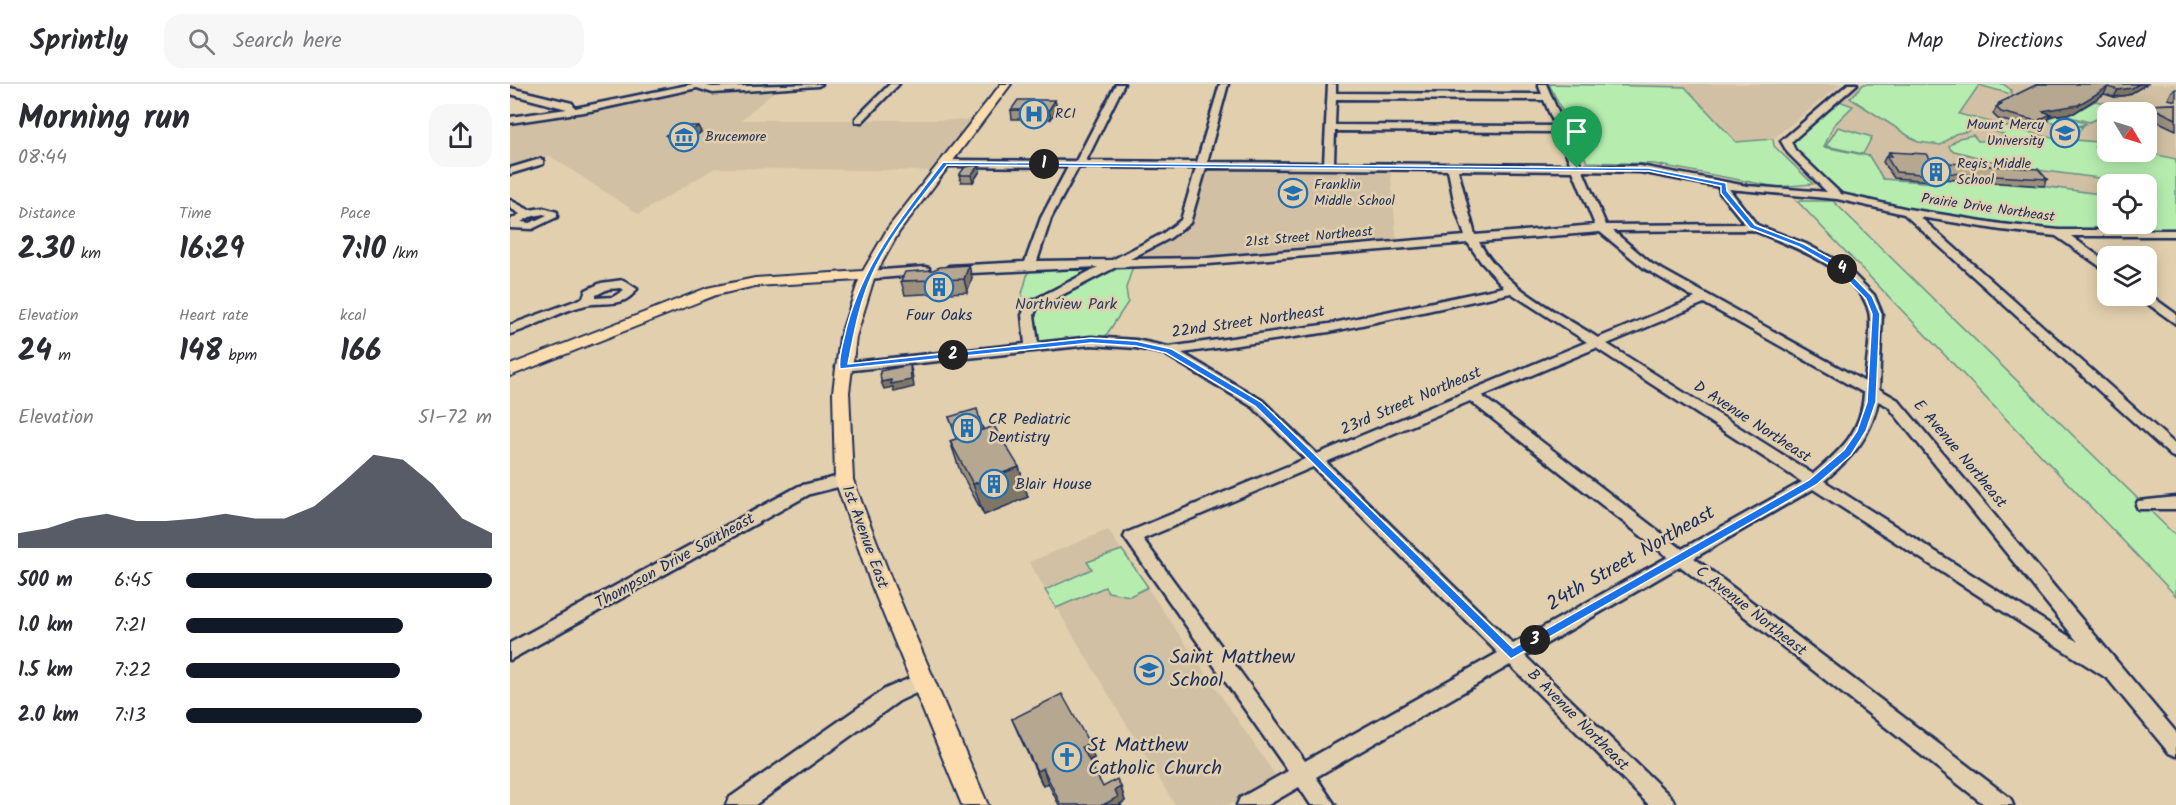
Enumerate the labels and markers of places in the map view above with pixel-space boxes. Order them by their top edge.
hospital icon: RCI [1018,98,1050,130]
place label: RCI [1055,103,1076,125]
pin [1551,106,1602,168]
place label: Mount Mercy University [1967,114,2044,152]
school or university icon: Mount Mercy University [2049,117,2081,149]
museum icon: Brucemore [668,121,700,153]
place label: Brucemore [705,126,767,148]
pin: 1 [1029,149,1059,179]
place label: Regis Middle School [1957,153,2032,191]
building icon: Regis Middle School [1920,156,1952,188]
place label: Franklin Middle School [1314,174,1396,212]
school or university icon: Franklin Middle School [1277,177,1309,209]
pin: 4 [1827,254,1857,284]
building icon: Four Oaks [923,271,955,303]
place label: Four Oaks [906,303,973,328]
pin: 2 [938,340,968,370]
place label: CR Pediatric Dentistry [988,407,1071,450]
building icon: CR Pediatric Dentistry [951,412,983,444]
building icon: Blair House [978,468,1010,500]
place label: Blair House [1015,472,1092,497]
pin: 3 [1520,625,1550,655]
place label: Saint Matthew School [1170,642,1296,697]
school or university icon: Saint Matthew School [1133,654,1165,686]
place label: St Matthew Catholic Church [1088,730,1222,785]
church icon: St Matthew Catholic Church [1051,741,1083,773]

